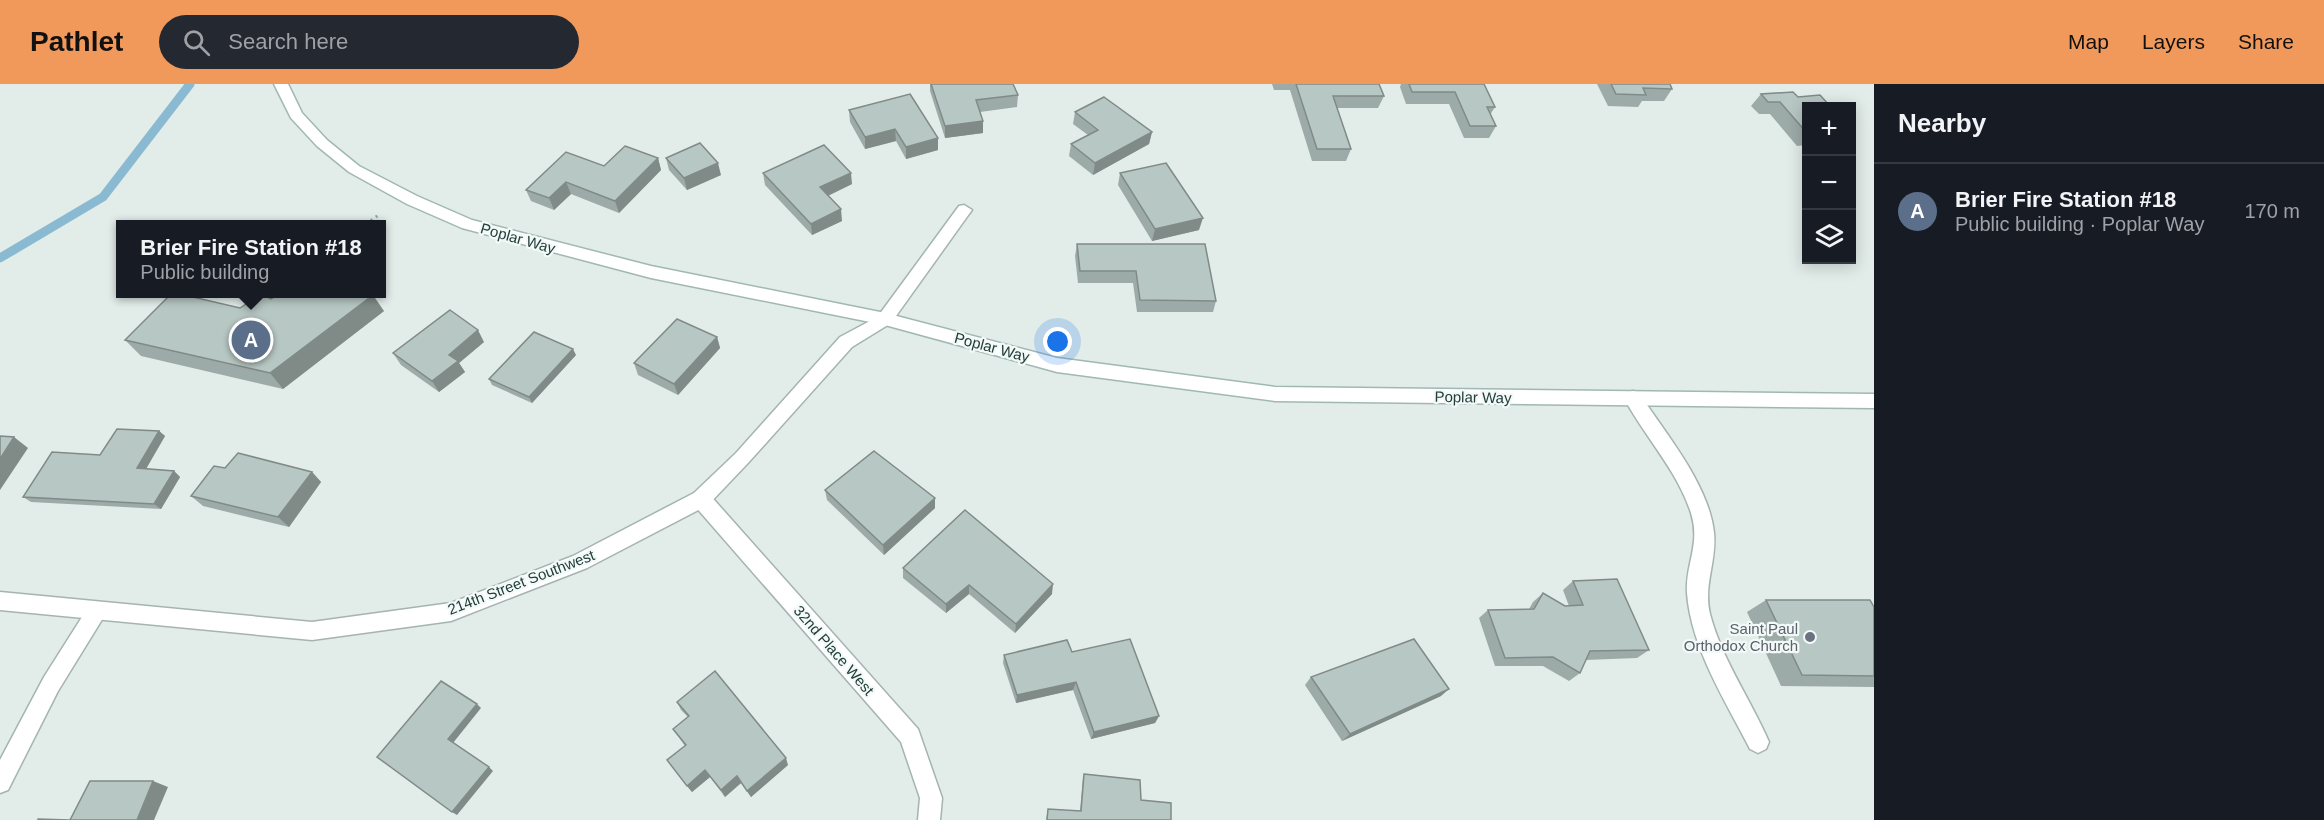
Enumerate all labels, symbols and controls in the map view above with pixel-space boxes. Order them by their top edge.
search box [159,15,579,69]
text: Pathlet [30,26,123,57]
icon: search [180,26,213,59]
text: Search here [228,29,348,54]
text: Map [2068,30,2109,53]
text: Layers [2142,30,2205,53]
text: Share [2238,30,2294,53]
map controls [1802,102,1856,264]
button: + [1802,102,1856,156]
text: Nearby [1898,108,1986,138]
button: − [1802,156,1856,210]
text: Brier Fire Station #18 [1955,187,2176,212]
text: A [1910,200,1925,222]
text: 170 m [2244,200,2300,222]
button: layers [1802,210,1856,264]
text: Public building · Poplar Way [1955,213,2204,235]
street label: Poplar Way [479,219,558,257]
popup [116,220,386,298]
text: Brier Fire Station #18 [140,235,362,260]
text: Public building [140,261,269,283]
pin: A [232,318,270,362]
your location [1043,327,1072,356]
street label: Poplar Way [953,329,1032,365]
street label: Poplar Way [1434,388,1512,406]
street label: 214th Street Southwest [445,546,598,618]
street label: 32nd Place West [790,602,878,699]
place label: Saint Paul Orthodox Church [1684,620,1798,654]
marker: Saint Paul Orthodox Church [1803,630,1817,644]

